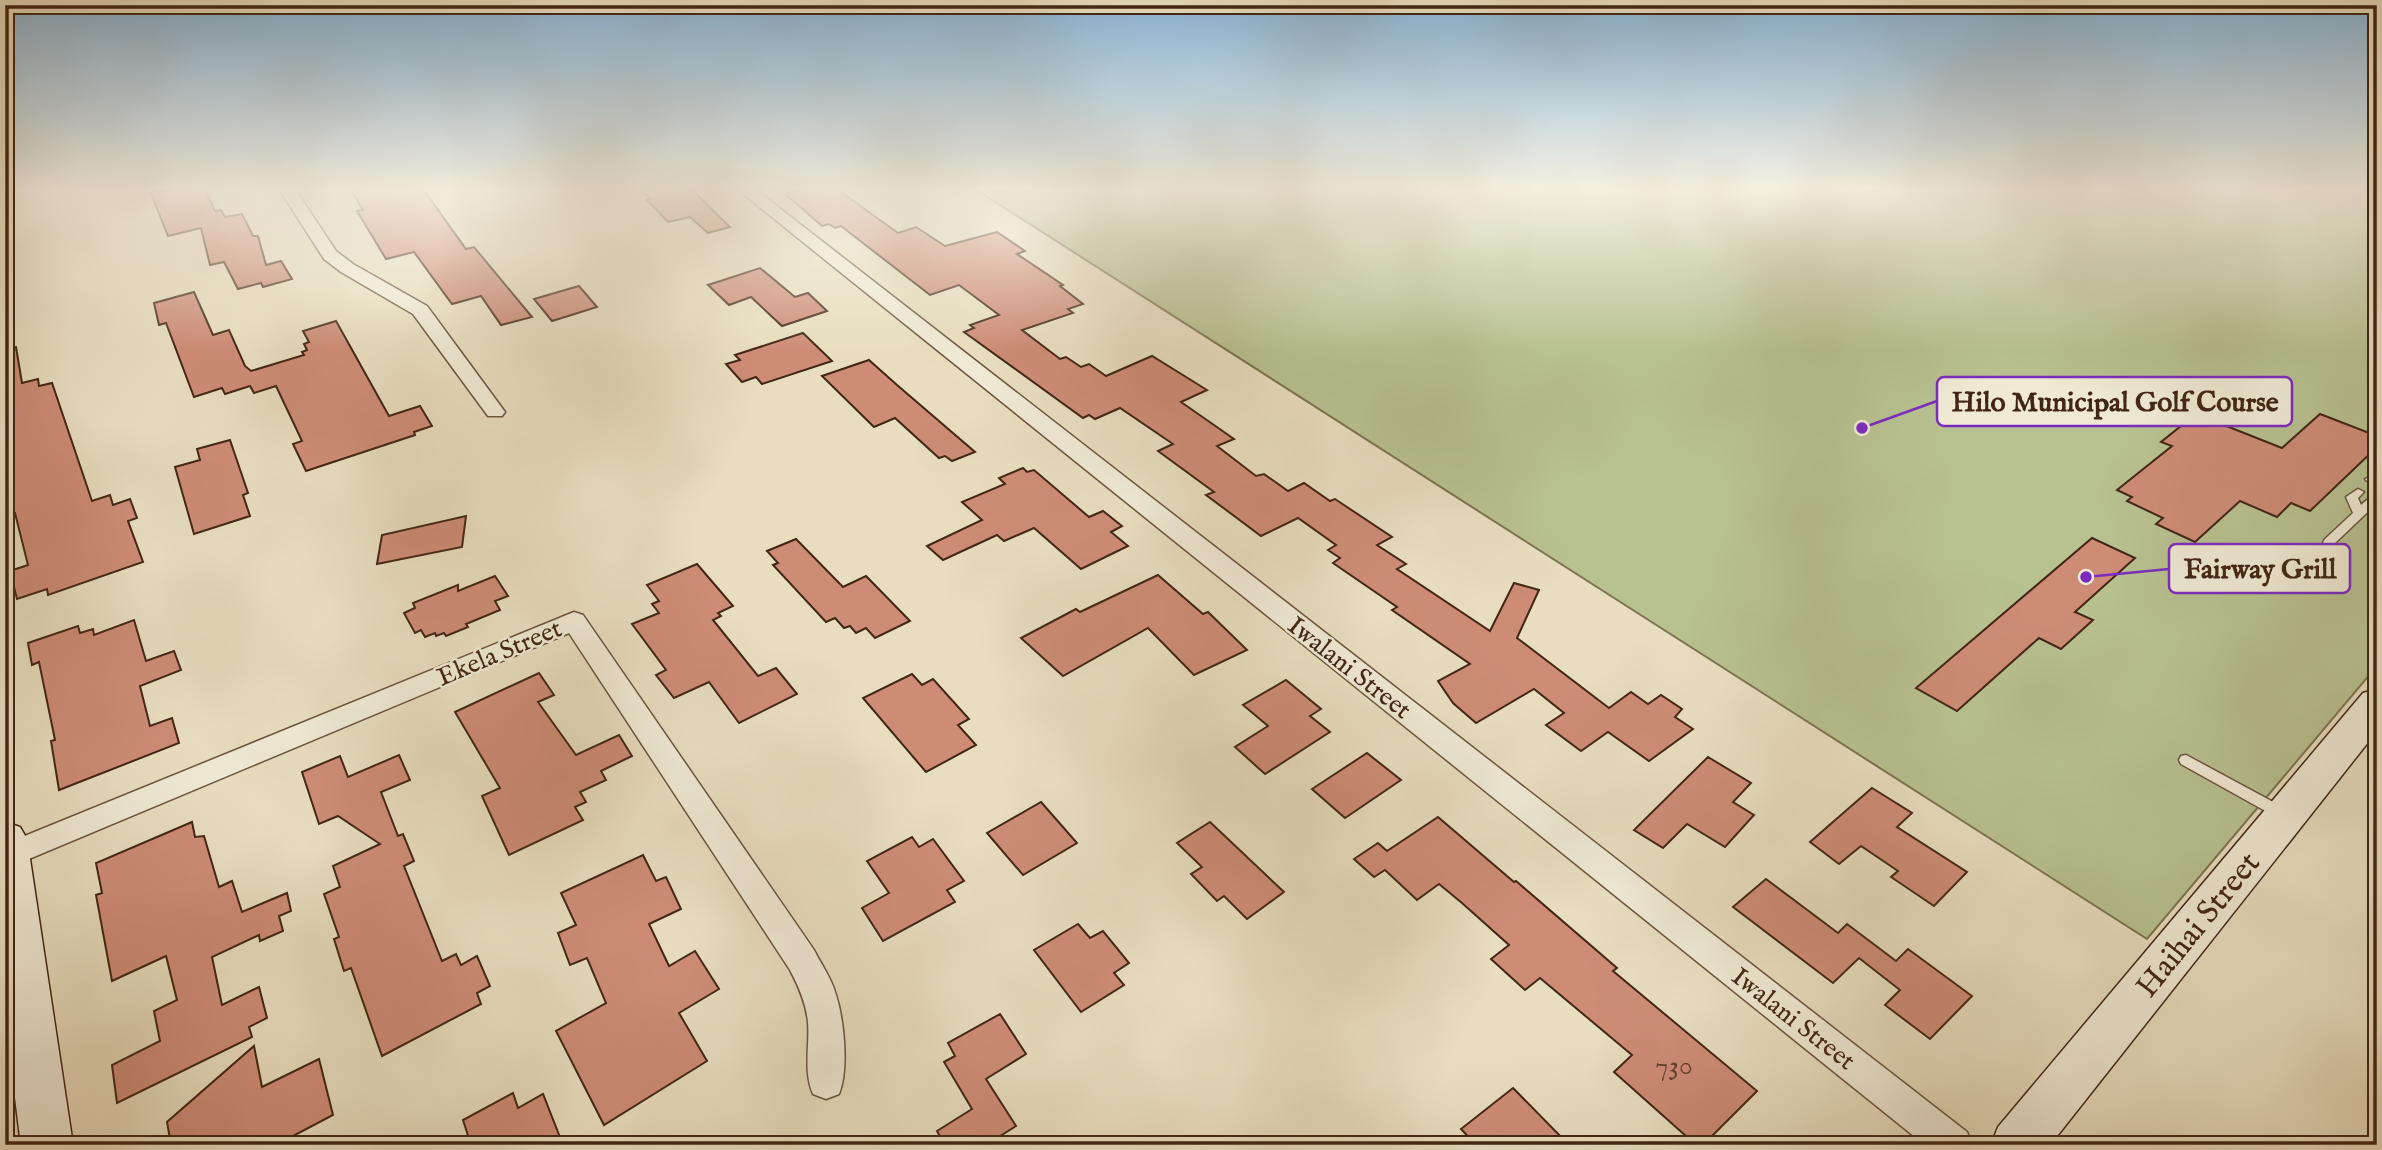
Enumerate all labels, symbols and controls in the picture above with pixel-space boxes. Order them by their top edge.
callout: Hilo Municipal Golf Course [1937,377,2292,426]
text: Hilo Municipal Golf Course [1951,386,2279,421]
callout: Fairway Grill [2169,544,2350,593]
text: Fairway Grill [2184,553,2338,588]
street label: Iwalani Street [1280,610,1418,727]
street label: Ekela Street [432,612,567,694]
street label: Haihai Street [2128,844,2270,1007]
street label: Iwalani Street [1724,961,1862,1078]
house number: 730 [1655,1049,1693,1084]

